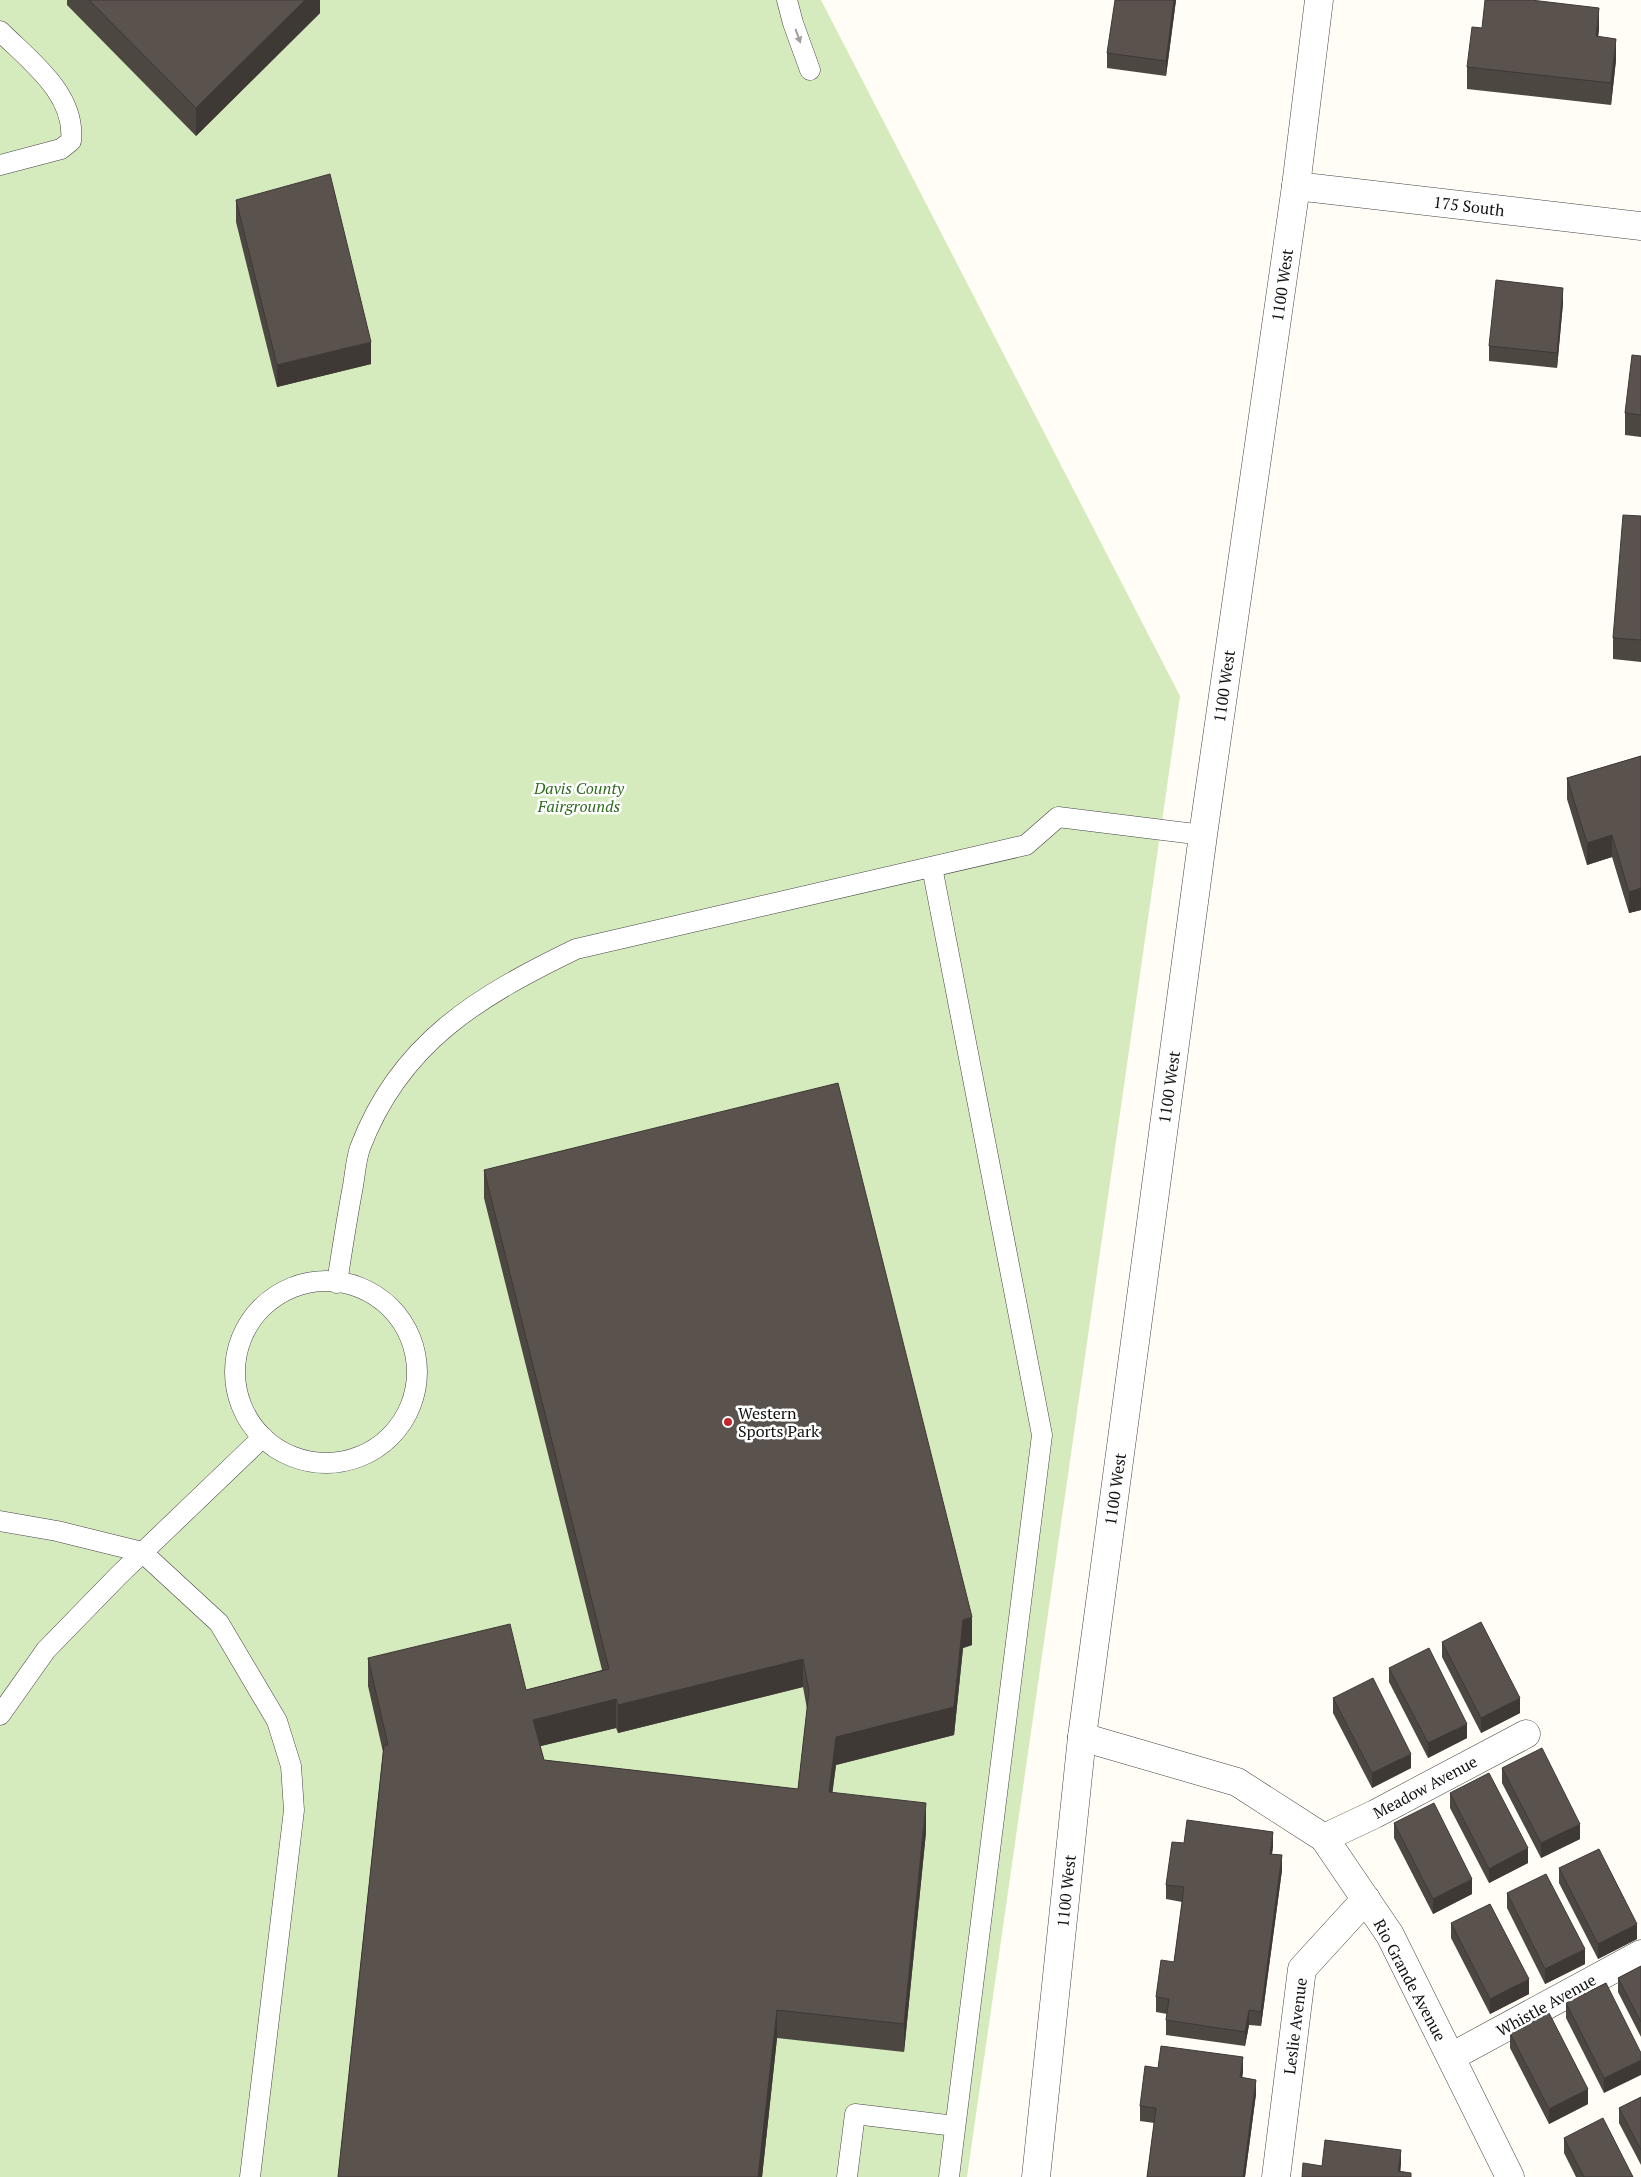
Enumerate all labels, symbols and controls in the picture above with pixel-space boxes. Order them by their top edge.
one-way arrow [795,28,802,43]
street label: 175 South [1432,191,1506,221]
street label: 1100 West [1266,247,1298,323]
street label: 1100 West [1208,648,1240,724]
park label: Davis County Fairgrounds [533,777,625,817]
street label: 1100 West [1153,1049,1185,1125]
place label: Western Sports Park [738,1402,820,1442]
marker: Western Sports Park [722,1416,734,1428]
street label: 1100 West [1099,1451,1131,1527]
street label: Meadow Avenue [1369,1750,1481,1824]
street label: 1100 West [1051,1854,1081,1928]
street label: Rio Grande Avenue [1369,1915,1451,2045]
street label: Whistle Avenue [1492,1969,1600,2041]
street label: Leslie Avenue [1278,1976,1312,2076]

